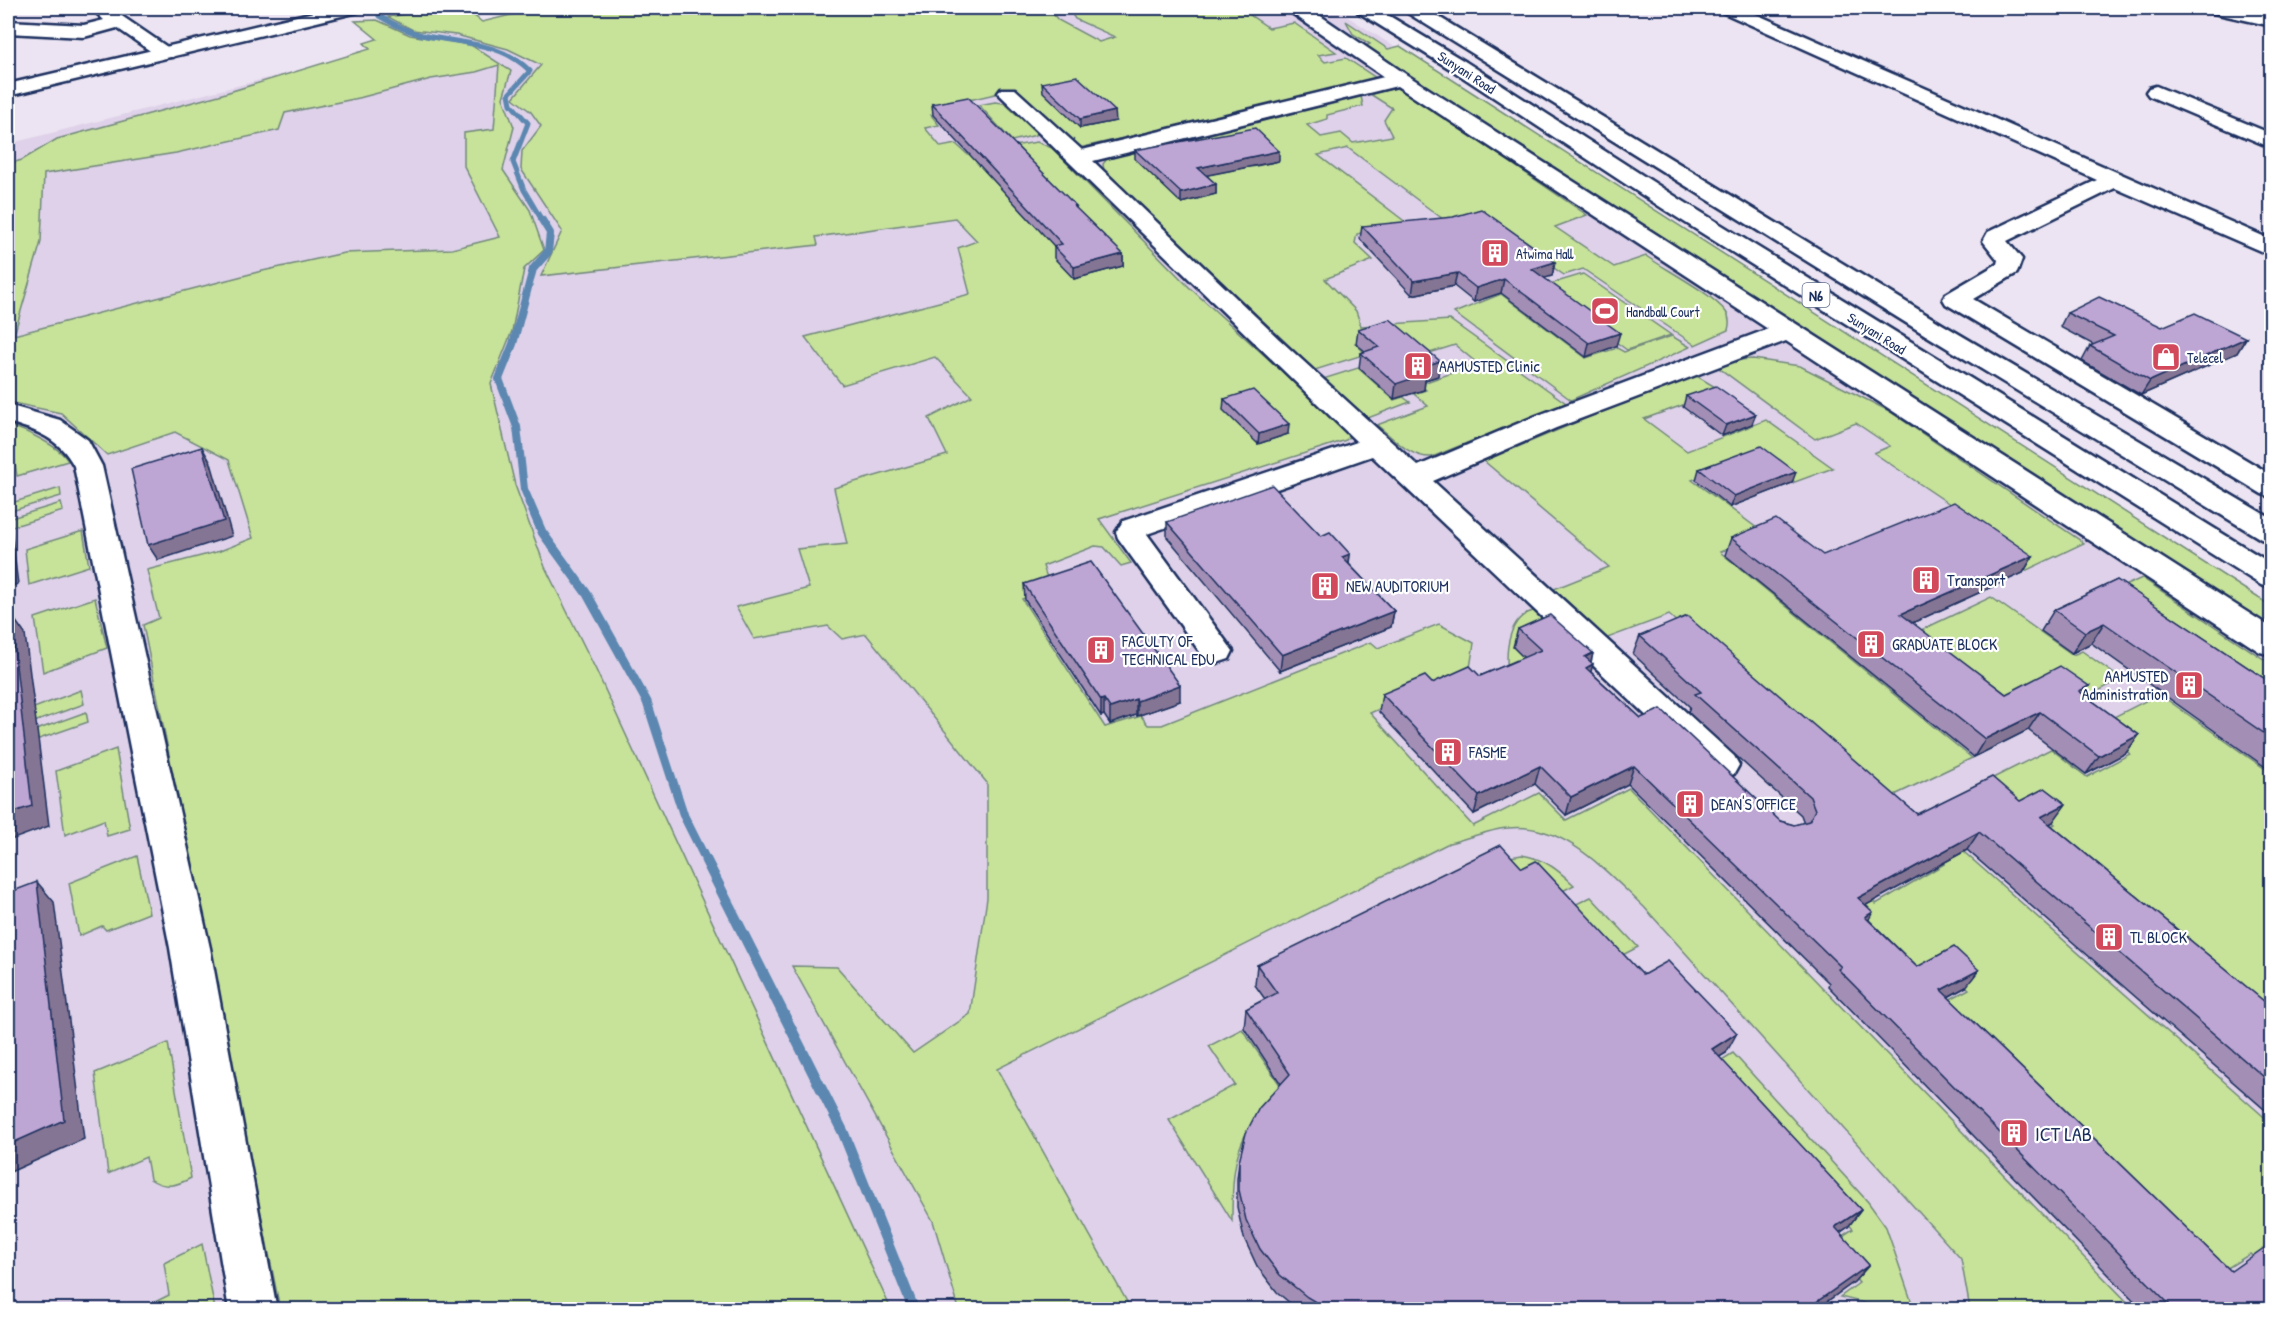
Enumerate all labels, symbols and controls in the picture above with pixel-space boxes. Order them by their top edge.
street label: Sunyani Road [1434,46,1500,99]
building icon: Atwima Hall [1479,237,1511,269]
place label: Atwima Hall [1516,244,1575,263]
road number: N6 [1802,283,1830,307]
sports icon: Handball Court [1589,295,1621,327]
place label: Handball Court [1626,302,1700,321]
street label: Sunyani Road [1844,308,1910,360]
shop icon: Telecel [2150,341,2182,373]
place label: Telecel [2187,348,2223,367]
building icon: AAMUSTED Clinic [1402,350,1434,382]
place label: AAMUSTED Clinic [1439,355,1541,377]
building icon: Transport [1910,564,1942,596]
place label: Transport [1947,569,2006,591]
building icon: NEW AUDITORIUM [1309,570,1341,602]
place label: NEW AUDITORIUM [1346,575,1449,597]
building icon: GRADUATE BLOCK [1855,628,1887,660]
place label: FACULTY OF TECHNICAL EDU [1121,630,1215,670]
place label: GRADUATE BLOCK [1892,633,1998,655]
building icon: FACULTY OF TECHNICAL EDU [1085,634,1117,666]
place label: AAMUSTED Administration [2082,665,2168,705]
building icon: AAMUSTED Administration [2173,669,2205,701]
building icon: FASME [1432,736,1464,768]
place label: FASME [1468,741,1507,763]
building icon: DEAN'S OFFICE [1674,788,1706,820]
place label: DEAN'S OFFICE [1711,793,1796,815]
building icon: TL BLOCK [2093,921,2125,953]
place label: TL BLOCK [2130,926,2188,948]
building icon: ICT LAB [1998,1117,2030,1149]
place label: ICT LAB [2035,1120,2092,1147]

